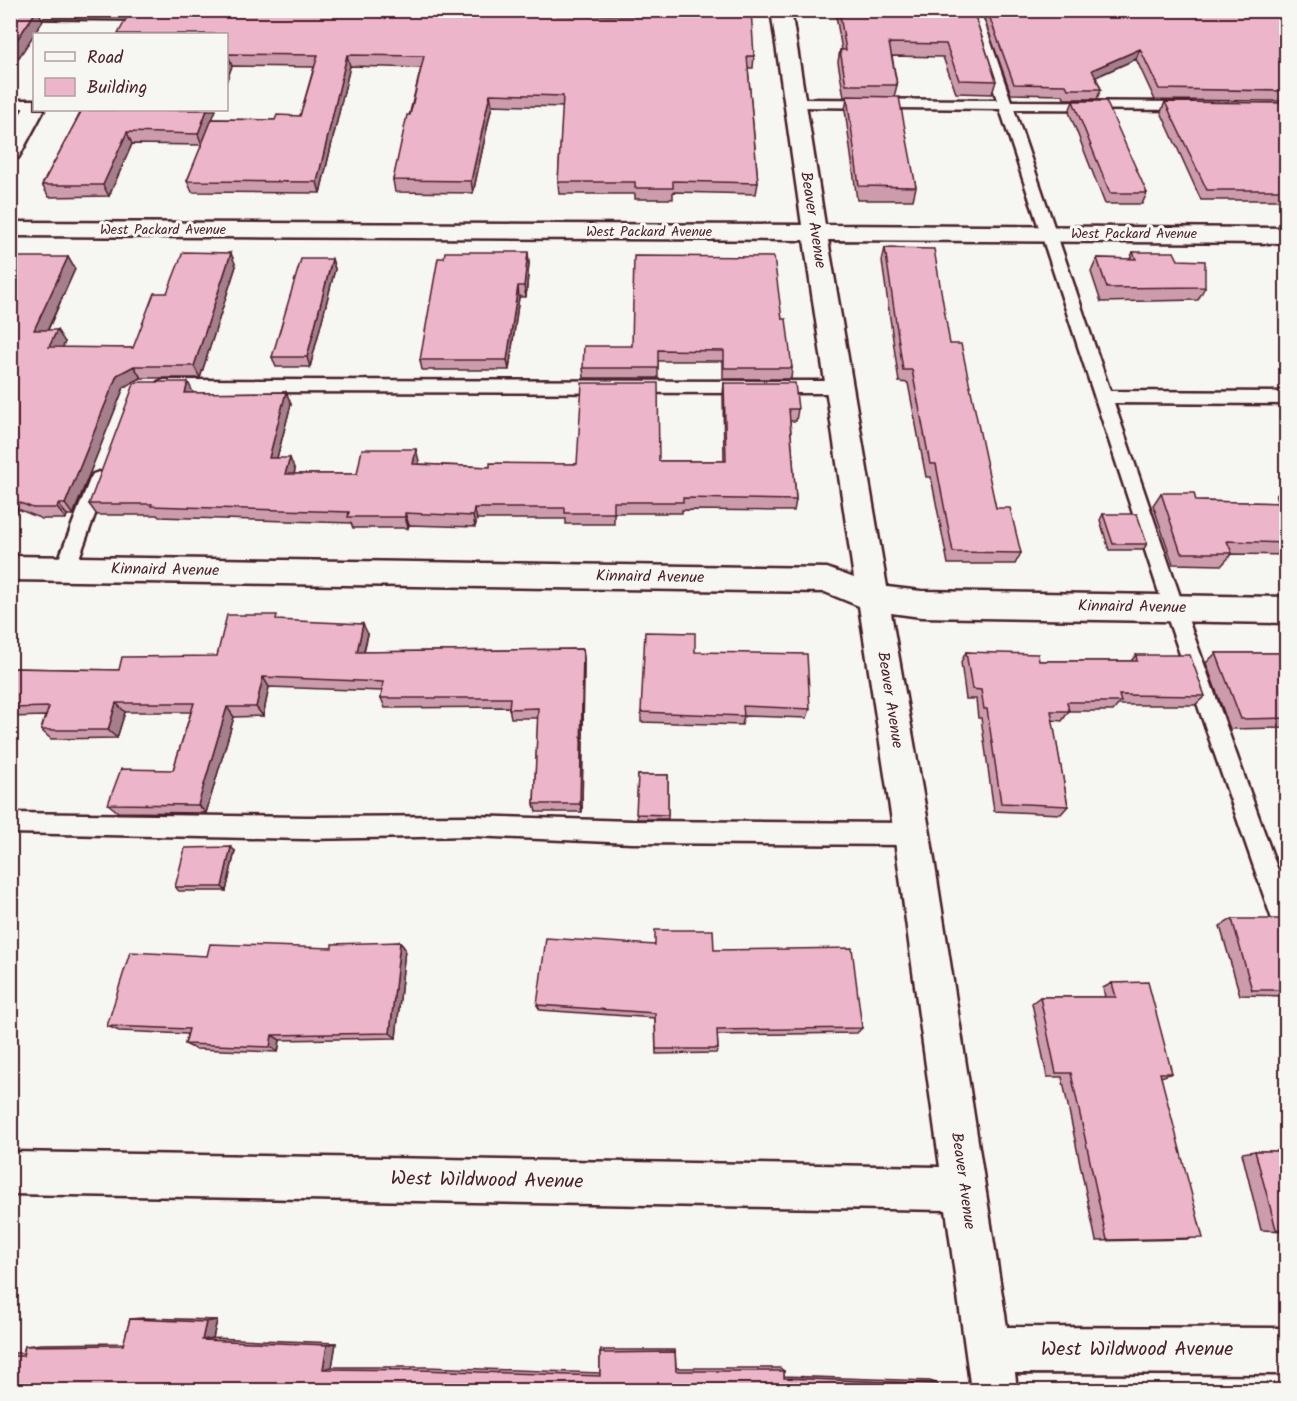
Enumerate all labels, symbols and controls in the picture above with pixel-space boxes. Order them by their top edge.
legend [33,33,228,111]
text: Road [87,44,124,73]
text: Building [87,74,147,103]
street label: Beaver Avenue [793,170,833,270]
street label: West Packard Avenue [100,219,227,241]
street label: West Packard Avenue [586,221,713,243]
street label: West Packard Avenue [1071,223,1198,245]
street label: Kinnaird Avenue [111,557,219,583]
street label: Kinnaird Avenue [596,564,704,590]
street label: Kinnaird Avenue [1078,594,1186,620]
street label: Beaver Avenue [870,650,910,750]
street label: Beaver Avenue [944,1131,982,1231]
street label: West Wildwood Avenue [390,1163,584,1199]
street label: West Wildwood Avenue [1041,1334,1233,1366]

